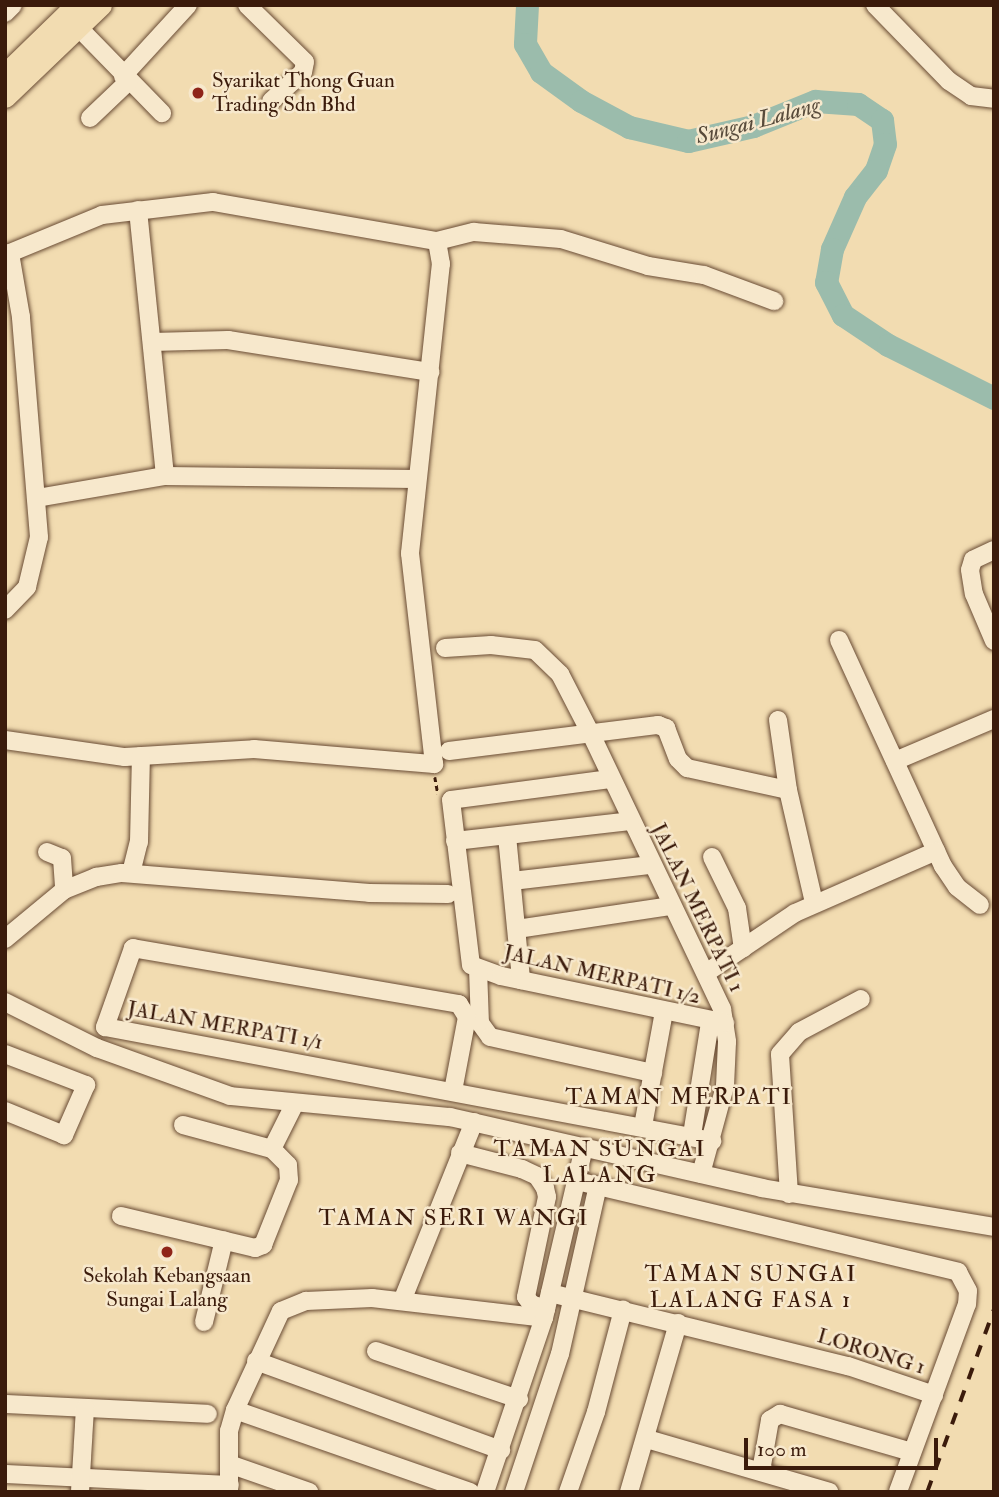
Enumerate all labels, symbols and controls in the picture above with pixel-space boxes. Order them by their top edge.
place label: Syarikat Thong Guan Trading Sdn Bhd [212,68,395,118]
marker: Syarikat Thong Guan Trading Sdn Bhd [190,85,206,101]
water label: Sungai Lalang [693,91,823,151]
street label: JALAN MERPATI 1 [645,819,749,997]
street label: JALAN MERPATI 1/2 [501,940,703,1010]
street label: JALAN MERPATI 1/1 [125,996,325,1056]
district label: TAMAN MERPATI [567,1083,791,1111]
district label: TAMAN SUNGAI LALANG [495,1135,705,1189]
district label: TAMAN SERI WANGI [321,1204,587,1232]
marker: Sekolah Kebangsaan Sungai Lalang [159,1244,175,1260]
district label: TAMAN SUNGAI LALANG FASA 1 [646,1260,856,1314]
place label: Sekolah Kebangsaan Sungai Lalang [83,1263,251,1313]
street label: LORONG 1 [814,1324,928,1380]
scale bar [747,1424,941,1468]
text: 100 m [757,1436,807,1463]

